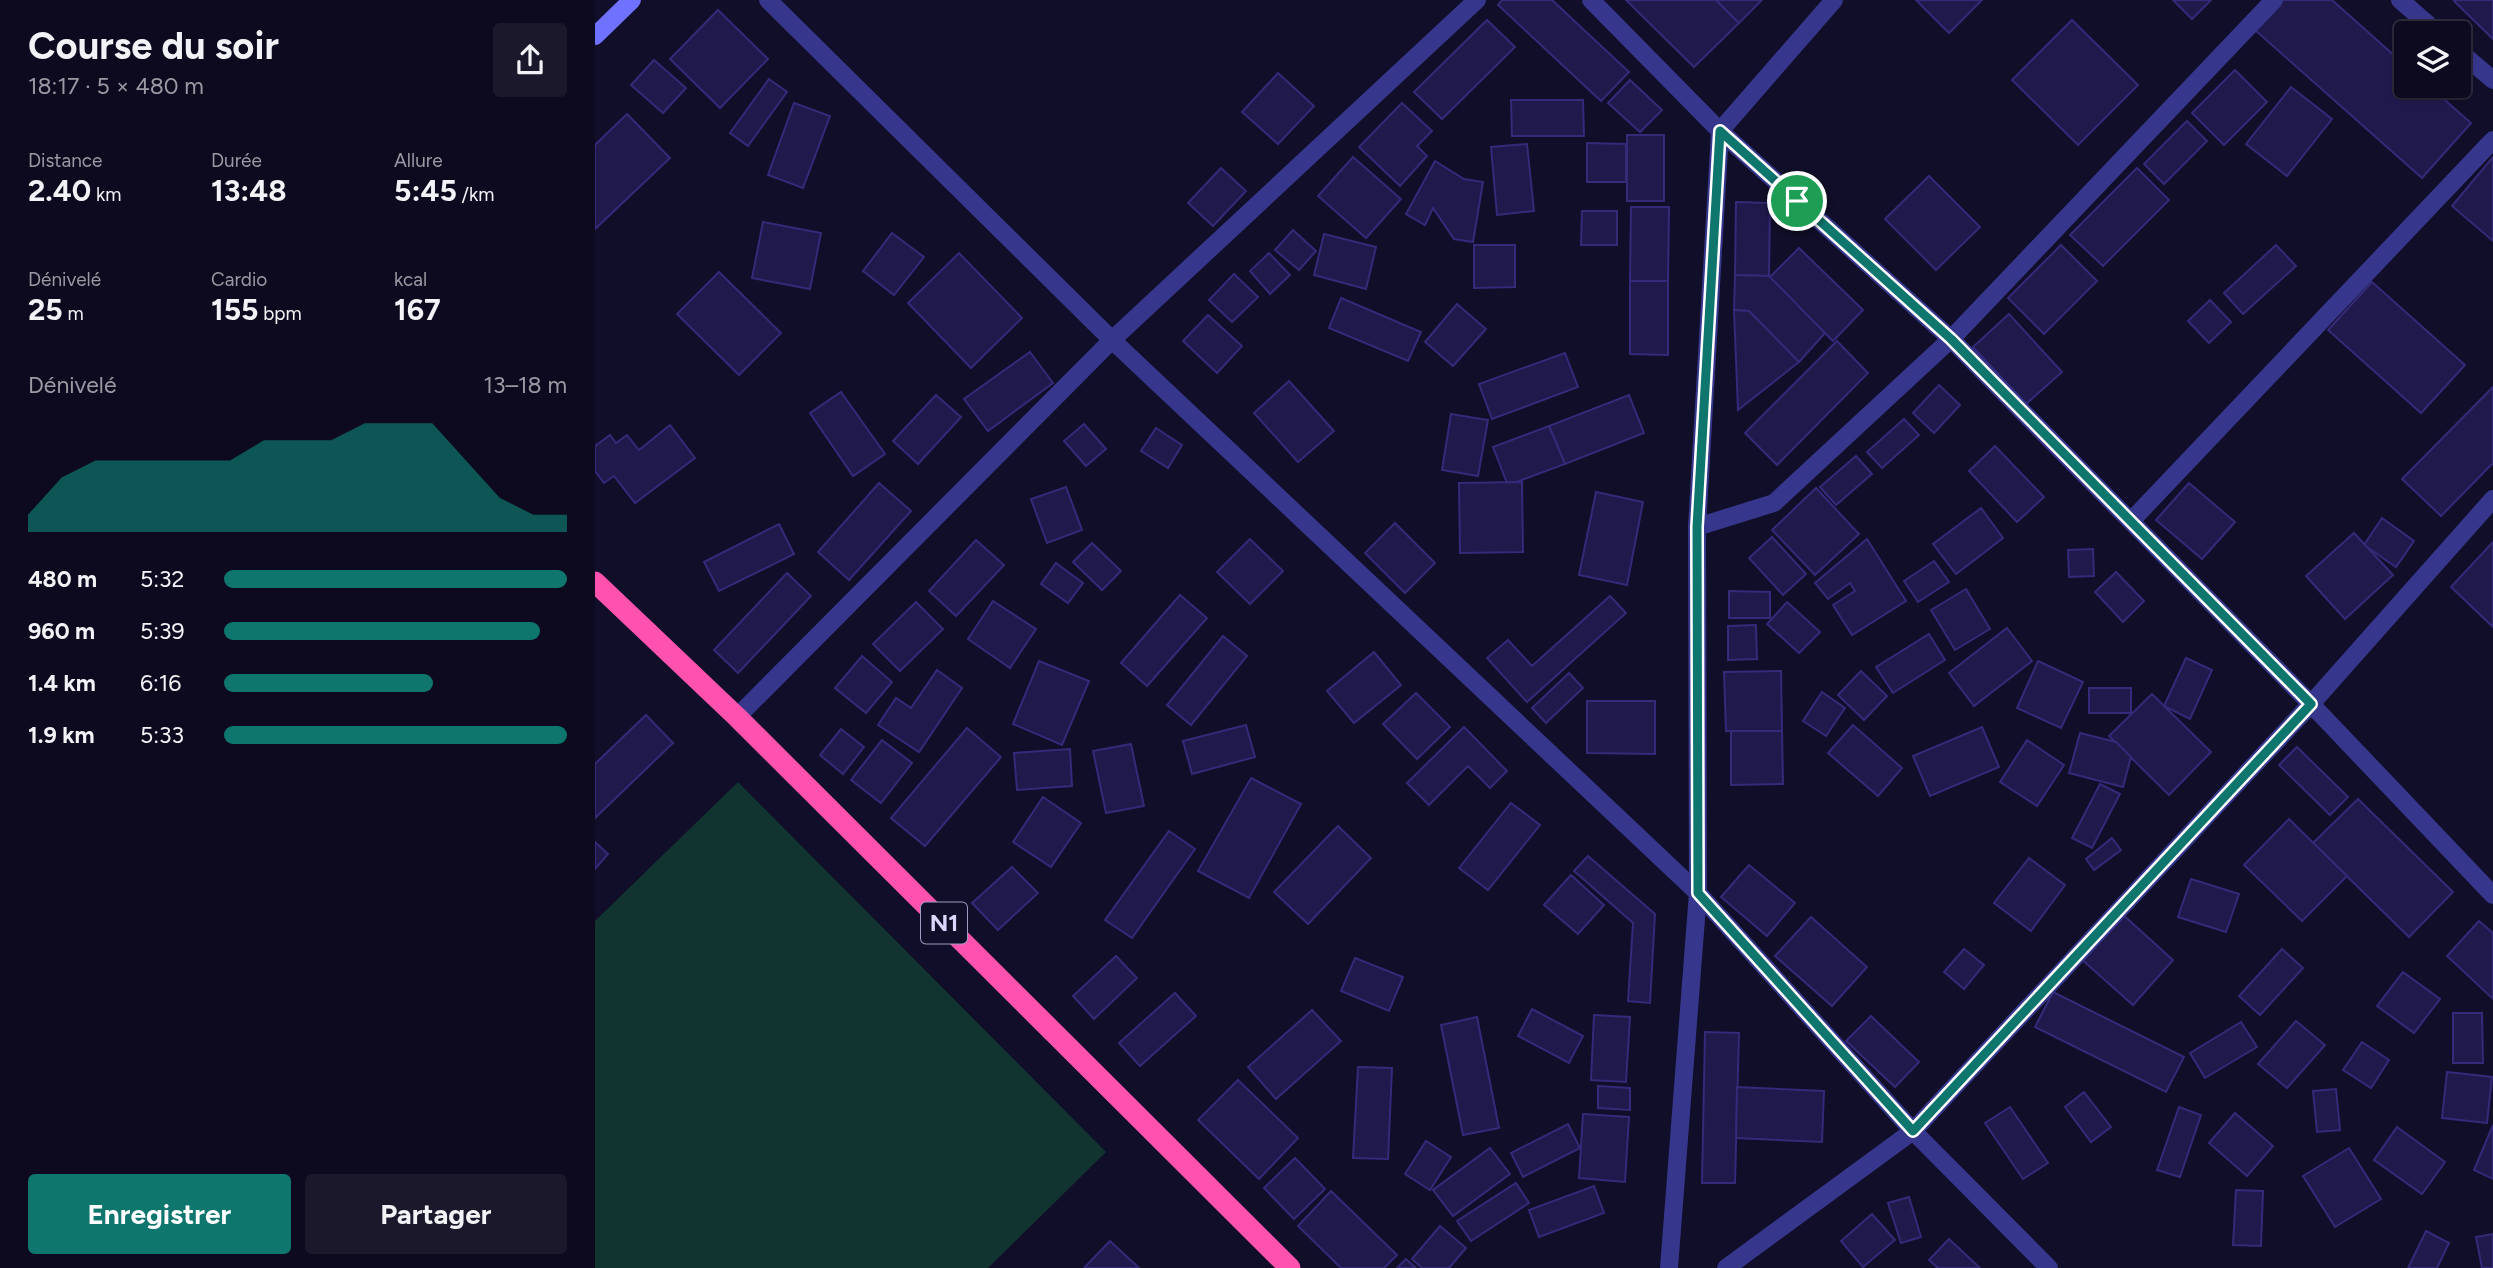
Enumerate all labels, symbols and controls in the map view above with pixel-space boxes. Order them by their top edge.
map controls [2394,21,2471,98]
button: layers [2394,21,2471,98]
text: Course du soir [28,23,279,69]
button: share [493,23,567,97]
text: 18:17 · 5 × 480 m [28,72,204,100]
text: Distance [28,149,102,172]
text: Durée [211,149,262,172]
text: Allure [394,149,443,172]
pin [1767,171,1827,231]
text: 2.40 [28,172,91,209]
text: 13:48 [211,172,287,209]
text: 5:45 [394,172,457,209]
icon: arrive [1778,182,1816,220]
text: km [91,183,121,206]
text: /km [457,183,494,206]
text: Dénivelé [28,268,101,291]
text: Cardio [211,268,267,291]
text: kcal [394,268,427,291]
text: 25 [28,291,63,328]
text: 155 [211,291,259,328]
text: 167 [394,291,441,328]
text: m [63,302,84,325]
text: bpm [259,302,302,325]
text: Dénivelé [28,371,116,399]
text: 13–18 m [483,371,567,399]
text: 480 m [28,565,97,593]
text: 5:32 [140,565,184,593]
text: 960 m [28,617,95,645]
text: 5:39 [140,617,185,645]
text: 1.4 km [28,669,96,697]
text: 6:16 [140,669,181,697]
text: 1.9 km [28,721,95,749]
text: 5:33 [140,721,184,749]
road number: N1 [921,903,967,944]
button: Enregistrer [28,1174,291,1254]
button: Partager [305,1174,567,1254]

